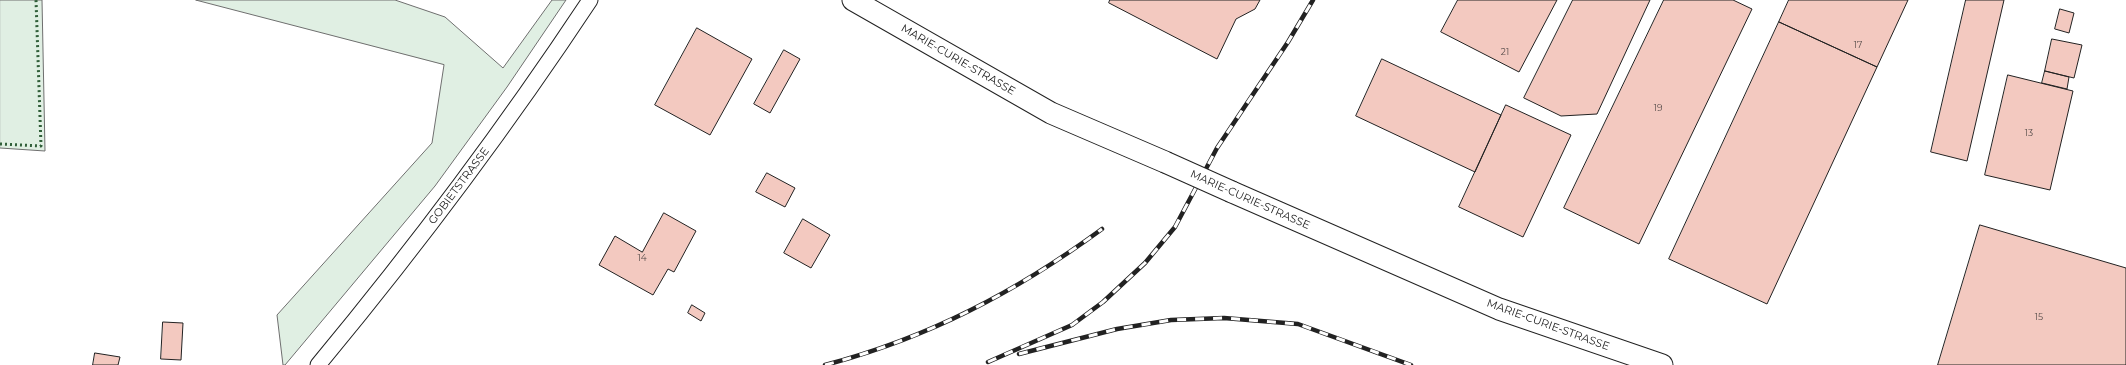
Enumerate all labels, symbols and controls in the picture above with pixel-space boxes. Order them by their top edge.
street label: MARIE-CURIE-STRASSE [899,22,1017,98]
house number: 17 [1854,40,1862,50]
house number: 21 [1501,47,1509,57]
house number: 19 [1654,103,1662,113]
house number: 13 [2025,128,2033,138]
street label: GOBIETSTRASSE [426,145,492,227]
street label: MARIE-CURIE-STRASSE [1188,168,1312,232]
house number: 14 [637,253,647,263]
street label: MARIE-CURIE-STRASSE [1485,297,1611,353]
house number: 15 [2035,312,2043,322]

